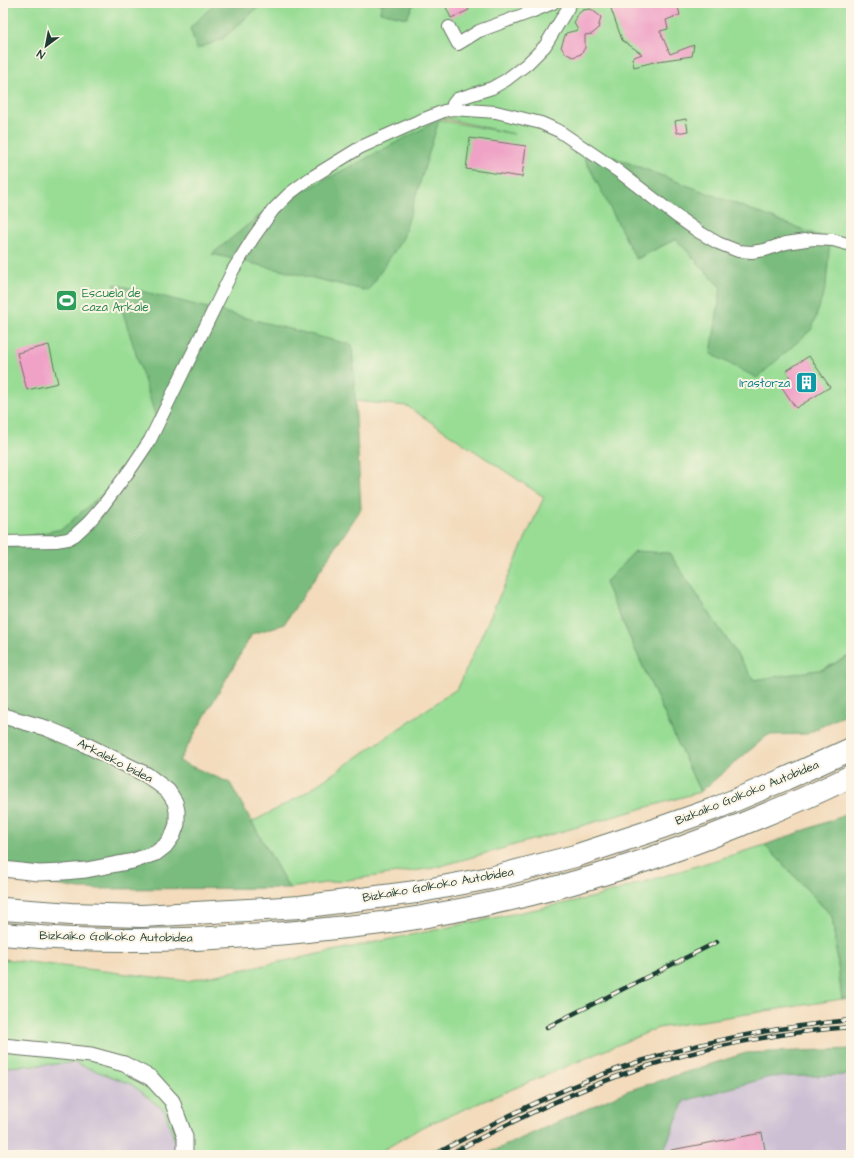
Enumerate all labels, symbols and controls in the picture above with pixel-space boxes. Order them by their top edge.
north arrow [26,26,66,66]
text: N [34,46,48,62]
place label: Escuela de caza Arkale [82,285,149,316]
sports icon: Escuela de caza Arkale [53,287,79,313]
building icon: Irastorza [793,370,819,396]
place label: Irastorza [739,375,790,392]
street label: Arkaleko bidea [74,735,156,787]
street label: Bizkaiko Golkoko Autobidea [673,756,821,830]
street label: Bizkaiko Golkoko Autobidea [361,863,515,907]
street label: Bizkaiko Golkoko Autobidea [39,927,193,947]

